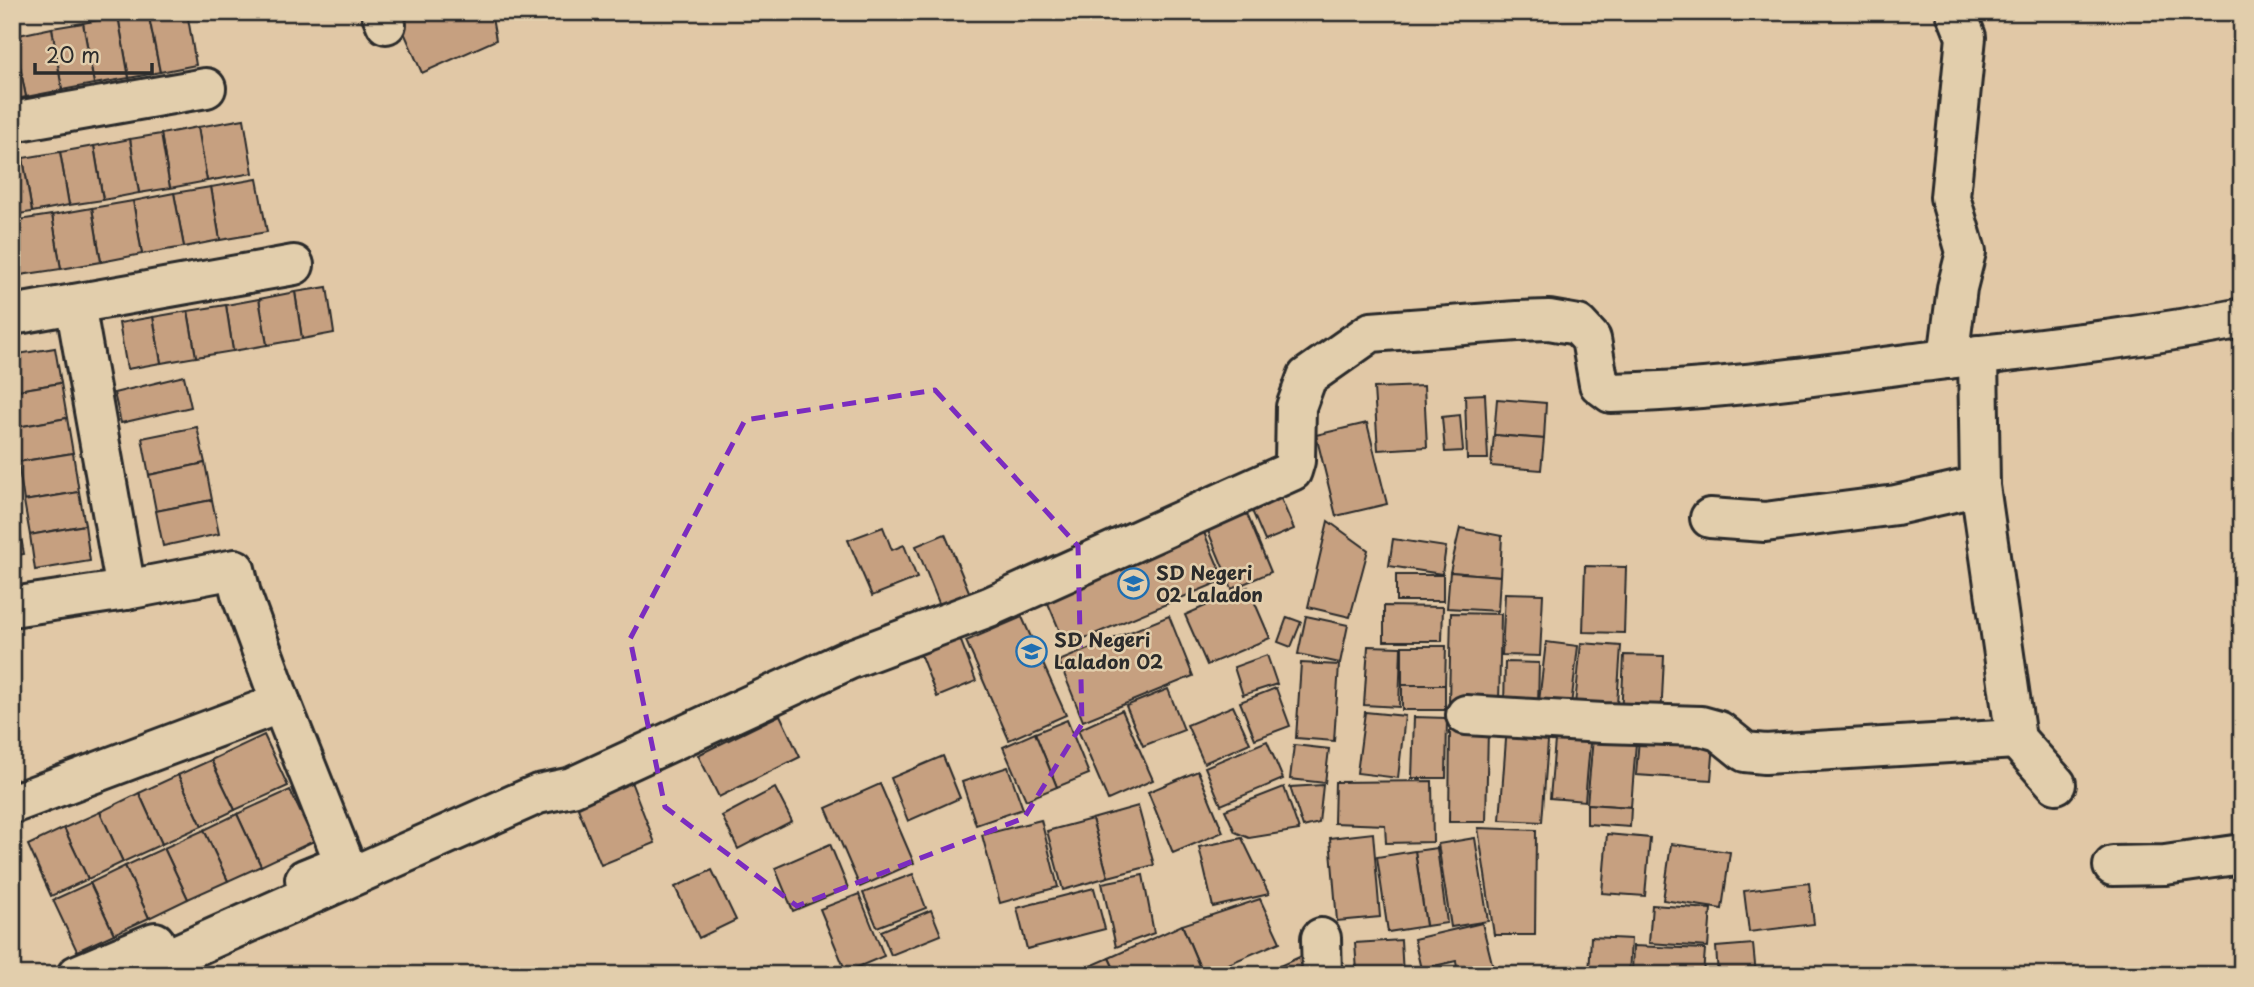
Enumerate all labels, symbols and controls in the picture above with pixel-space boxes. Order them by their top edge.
scale bar [35,32,152,76]
text: 20 m [46,38,100,70]
place label: SD Negeri 02 Laladon [1156,558,1263,608]
school or university icon: SD Negeri 02 Laladon [1116,567,1150,601]
place label: SD Negeri Laladon 02 [1054,625,1163,675]
school or university icon: SD Negeri Laladon 02 [1014,634,1048,668]

